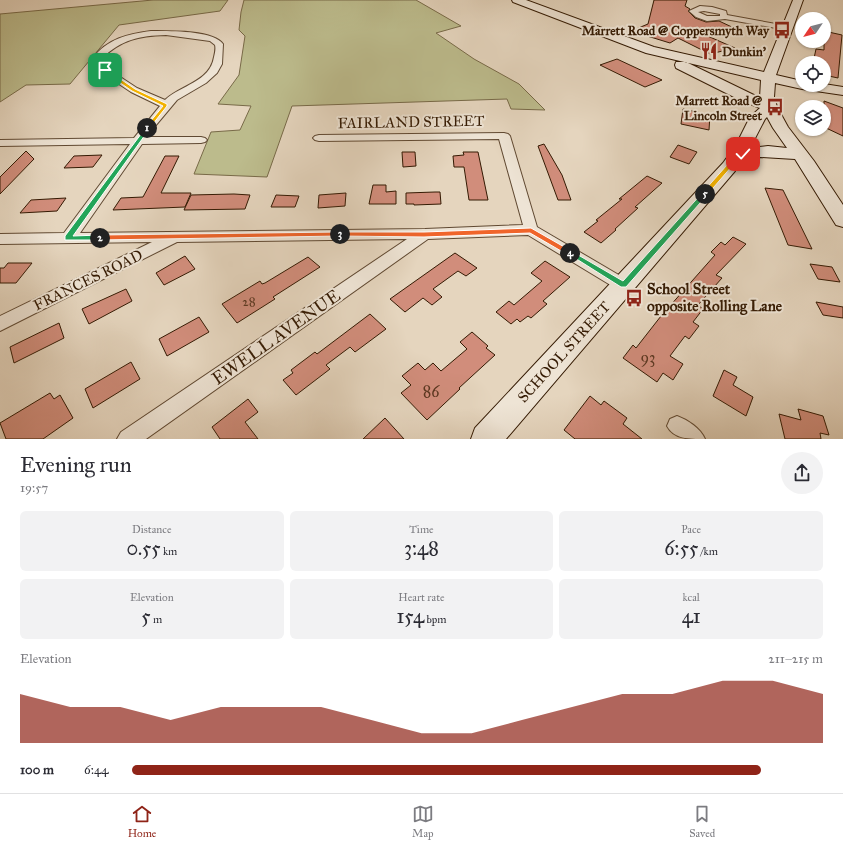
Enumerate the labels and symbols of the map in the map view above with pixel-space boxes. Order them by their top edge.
north arrow [795,12,831,48]
bus stop icon: Marrett Road @ Coppersmyth Way [772,20,792,40]
place label: Marrett Road @ Coppersmyth Way [582,23,770,39]
restaurant icon: Dunkin' [699,41,719,61]
place label: Dunkin' [722,44,767,60]
pin [88,53,122,87]
place label: Marrett Road @ Lincoln Street [676,93,762,124]
bus stop icon: Marrett Road @ Lincoln Street [765,97,785,117]
street label: FAIRLAND STREET [337,112,485,132]
pin: 1 [137,118,157,138]
pin [726,137,760,171]
pin: 5 [695,184,715,204]
pin: 3 [330,224,350,244]
pin: 2 [90,228,110,248]
pin: 4 [560,243,580,263]
street label: FRANCES ROAD [30,246,146,314]
place label: School Street opposite Rolling Lane [647,280,783,316]
street label: EWELL AVENUE [208,284,345,390]
bus stop icon: School Street opposite Rolling Lane [624,288,644,308]
house number: 28 [242,294,256,310]
street label: SCHOOL STREET [514,298,614,406]
house number: 93 [641,348,656,367]
house number: 86 [423,382,440,401]

